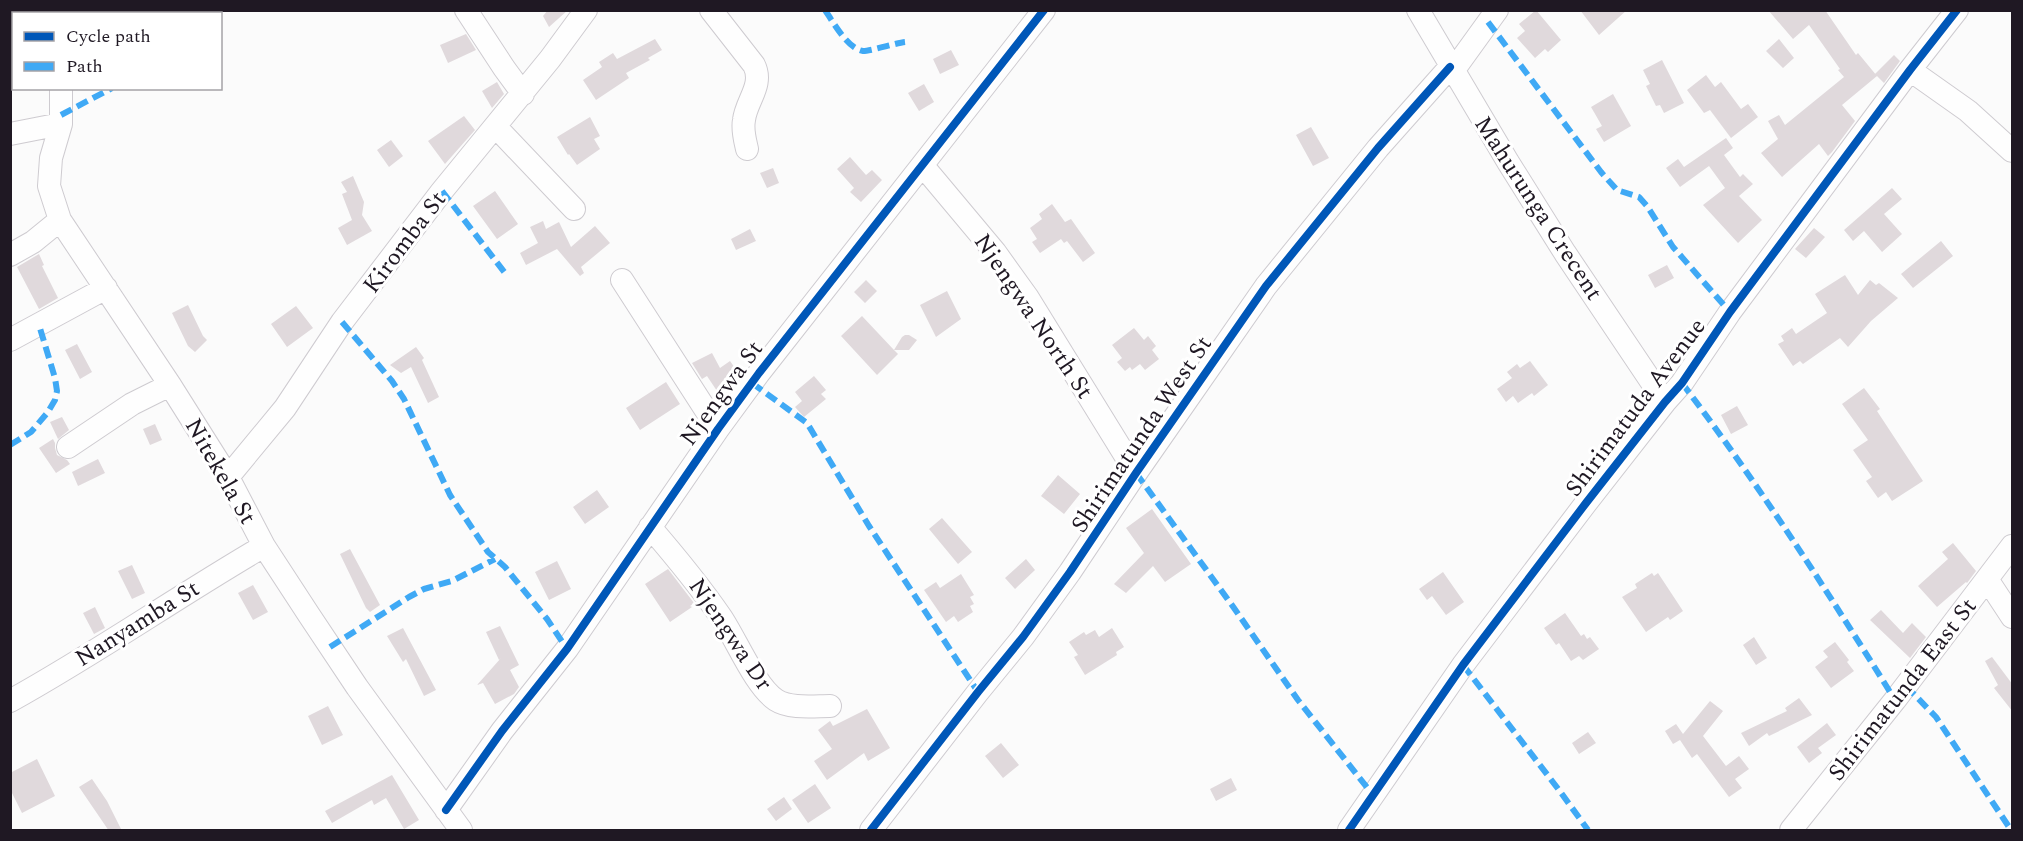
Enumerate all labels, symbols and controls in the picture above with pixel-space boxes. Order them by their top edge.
legend [12,12,222,90]
text: Cycle path [66,23,151,50]
text: Path [66,53,103,80]
street label: Mahurunga Crecent [1465,109,1611,308]
street label: Kiromba St [354,184,455,301]
street label: Njengwa North St [964,227,1102,407]
street label: Shirimatuda Avenue [1557,311,1715,505]
street label: Shirimatunda West St [1062,329,1221,540]
street label: Njengwa St [671,333,772,454]
street label: Nitekela St [175,412,265,531]
street label: Nanyamba St [68,571,207,676]
street label: Njengwa Dr [679,571,781,698]
street label: Shirimatunda East St [1820,590,1986,789]

